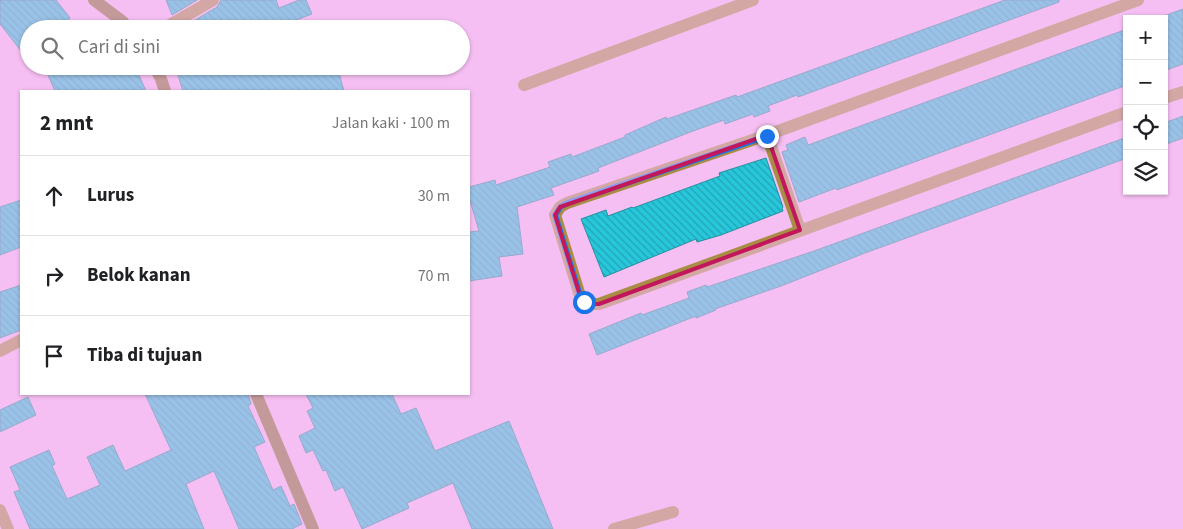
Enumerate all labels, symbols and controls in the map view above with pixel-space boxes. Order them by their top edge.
map controls [1123,15,1168,195]
button: + [1123,15,1168,60]
search box [20,20,470,75]
icon: search [38,34,66,62]
text: Cari di sini [78,34,160,61]
button: − [1123,60,1168,105]
button: locate [1123,105,1168,150]
text: 2 mnt [40,108,93,138]
text: Jalan kaki · 100 m [332,112,450,134]
route end [756,125,779,148]
button: layers [1123,150,1168,195]
icon: ahead [40,182,68,210]
text: Lurus [87,182,134,209]
text: 30 m [418,185,450,207]
icon: right [40,262,68,290]
text: Belok kanan [87,262,191,289]
text: 70 m [418,265,450,287]
route start [573,291,596,314]
icon: arrive [40,342,68,370]
text: Tiba di tujuan [87,342,202,369]

